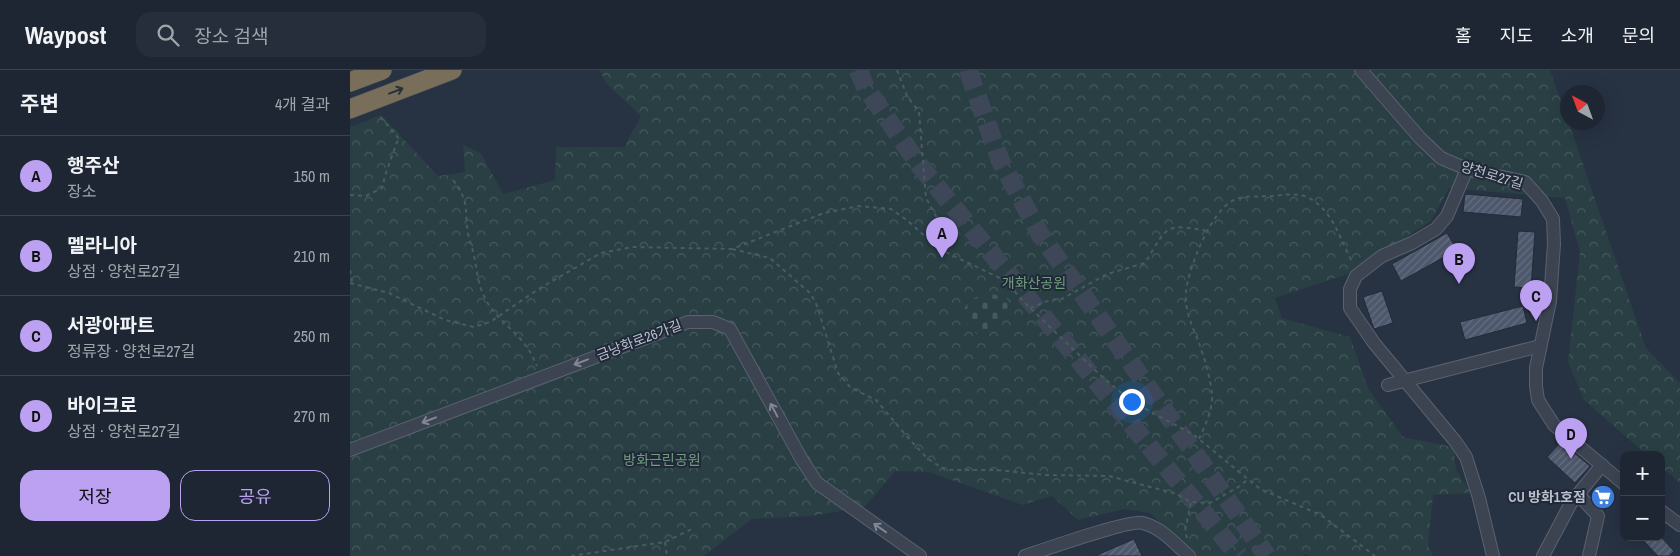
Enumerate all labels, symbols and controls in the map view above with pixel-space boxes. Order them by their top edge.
search box [136,12,486,57]
text: Waypost [25,19,106,51]
icon: search [154,21,182,49]
text: 장소 검색 [194,23,269,49]
text: 홈 [1455,23,1472,48]
text: 지도 [1500,23,1533,48]
text: 소개 [1561,23,1594,48]
text: 문의 [1622,23,1655,48]
north arrow [1560,85,1605,130]
one-way arrow [388,86,403,95]
text: 주변 [20,89,59,118]
text: 4개 결과 [275,93,330,115]
text: 행주산 [67,152,119,178]
street label: 양천로27길 [1459,157,1525,193]
text: A [31,165,41,187]
text: 150 m [294,165,330,187]
text: 장소 [67,180,96,202]
pin: A [926,217,958,258]
text: 멜라니아 [67,232,137,258]
pin: B [1443,243,1475,284]
text: B [31,245,41,267]
text: 210 m [294,245,330,267]
text: 상점 · 양천로27길 [67,260,181,282]
park label: 개화산공원 [1002,274,1066,292]
pin: C [1520,280,1552,321]
text: 서광아파트 [67,312,154,338]
street label: 금낭화로26가길 [594,315,684,365]
text: C [31,325,41,347]
text: 250 m [294,325,330,347]
text: 정류장 · 양천로27길 [67,340,196,362]
one-way arrow [573,359,588,368]
your location [1119,389,1145,415]
text: 바이크로 [67,392,137,418]
one-way arrow [768,403,778,418]
text: D [31,405,41,427]
text: 270 m [294,405,330,427]
one-way arrow [422,416,437,425]
pin: D [1555,418,1587,459]
text: 상점 · 양천로27길 [67,420,181,442]
park label: 방화근린공원 [623,451,701,469]
map controls [1620,451,1665,541]
button: + [1620,451,1665,496]
button: 저장 [20,470,170,521]
button: 공유 [180,470,330,521]
supermarket icon: CU 방화1호점 [1590,484,1616,510]
place label: CU 방화1호점 [1508,488,1586,506]
button: − [1620,496,1665,541]
one-way arrow [873,523,887,533]

